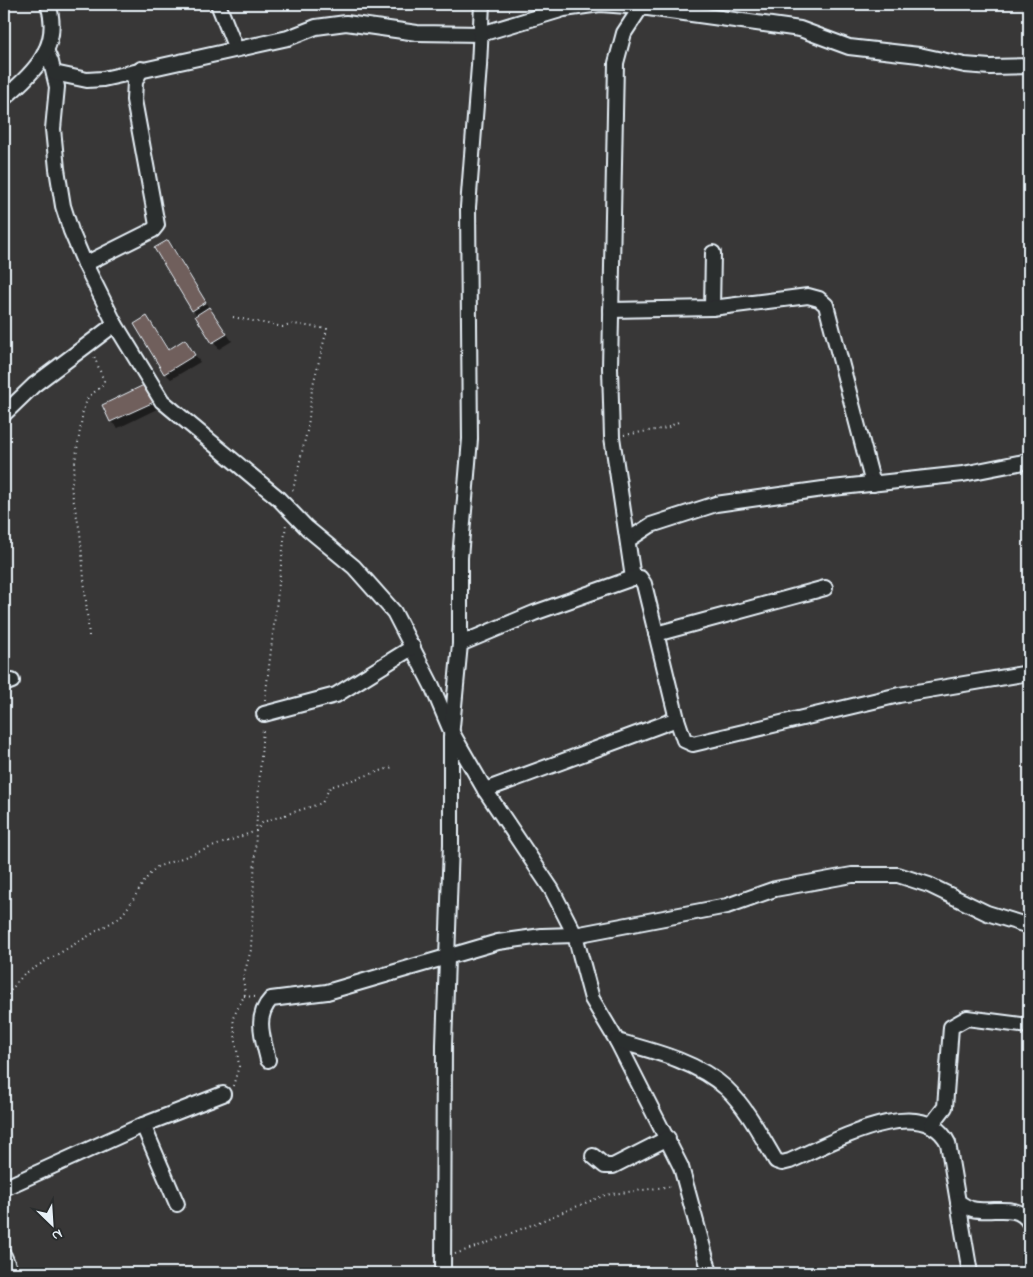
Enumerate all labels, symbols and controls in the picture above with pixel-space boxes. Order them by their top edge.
north arrow [28,1200,78,1250]
text: N [48,1223,66,1246]

